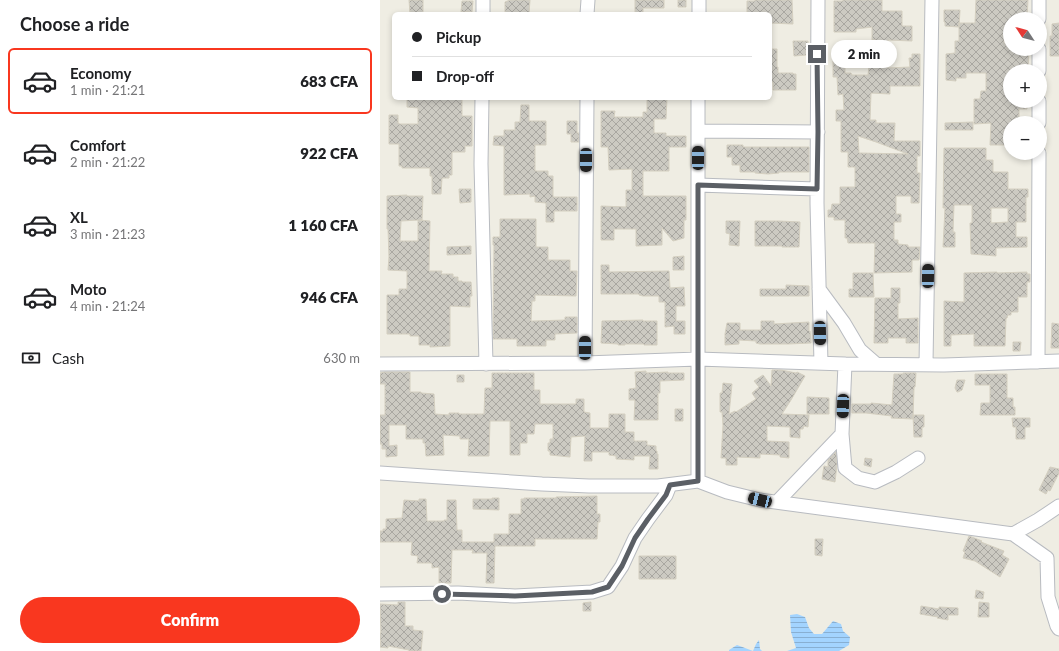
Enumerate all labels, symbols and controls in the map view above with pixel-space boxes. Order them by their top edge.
north arrow [1003,12,1047,56]
map controls [1003,12,1047,160]
text: Choose a ride [20,13,129,35]
text: Pickup [436,28,481,46]
callout: 2 min [831,40,897,68]
route end [808,45,826,63]
text: 2 min [848,46,880,62]
icon: car [22,63,58,99]
text: Economy [70,64,131,82]
button: + [1003,64,1047,108]
text: Drop-off [436,67,494,85]
text: 683 CFA [300,72,358,90]
text: 1 min · 21:21 [70,82,145,98]
button: − [1003,116,1047,160]
icon: car [22,135,58,171]
text: Comfort [70,136,126,154]
text: 922 CFA [300,144,358,162]
car [692,146,704,170]
car [580,148,592,172]
text: 2 min · 21:22 [70,154,145,170]
icon: car [22,207,58,243]
text: XL [70,208,88,226]
text: 1 160 CFA [288,216,358,234]
text: 3 min · 21:23 [70,226,145,242]
car [922,264,934,288]
icon: car [22,279,58,315]
text: Moto [70,280,107,298]
text: 946 CFA [300,288,358,306]
text: 4 min · 21:24 [70,298,145,314]
car [814,321,826,345]
car [579,336,591,360]
icon: cash [20,347,42,369]
text: Cash [52,349,84,367]
text: 630 m [323,350,360,366]
car [837,394,849,418]
car [747,491,773,509]
route start [433,585,451,603]
button: Confirm [20,597,360,643]

